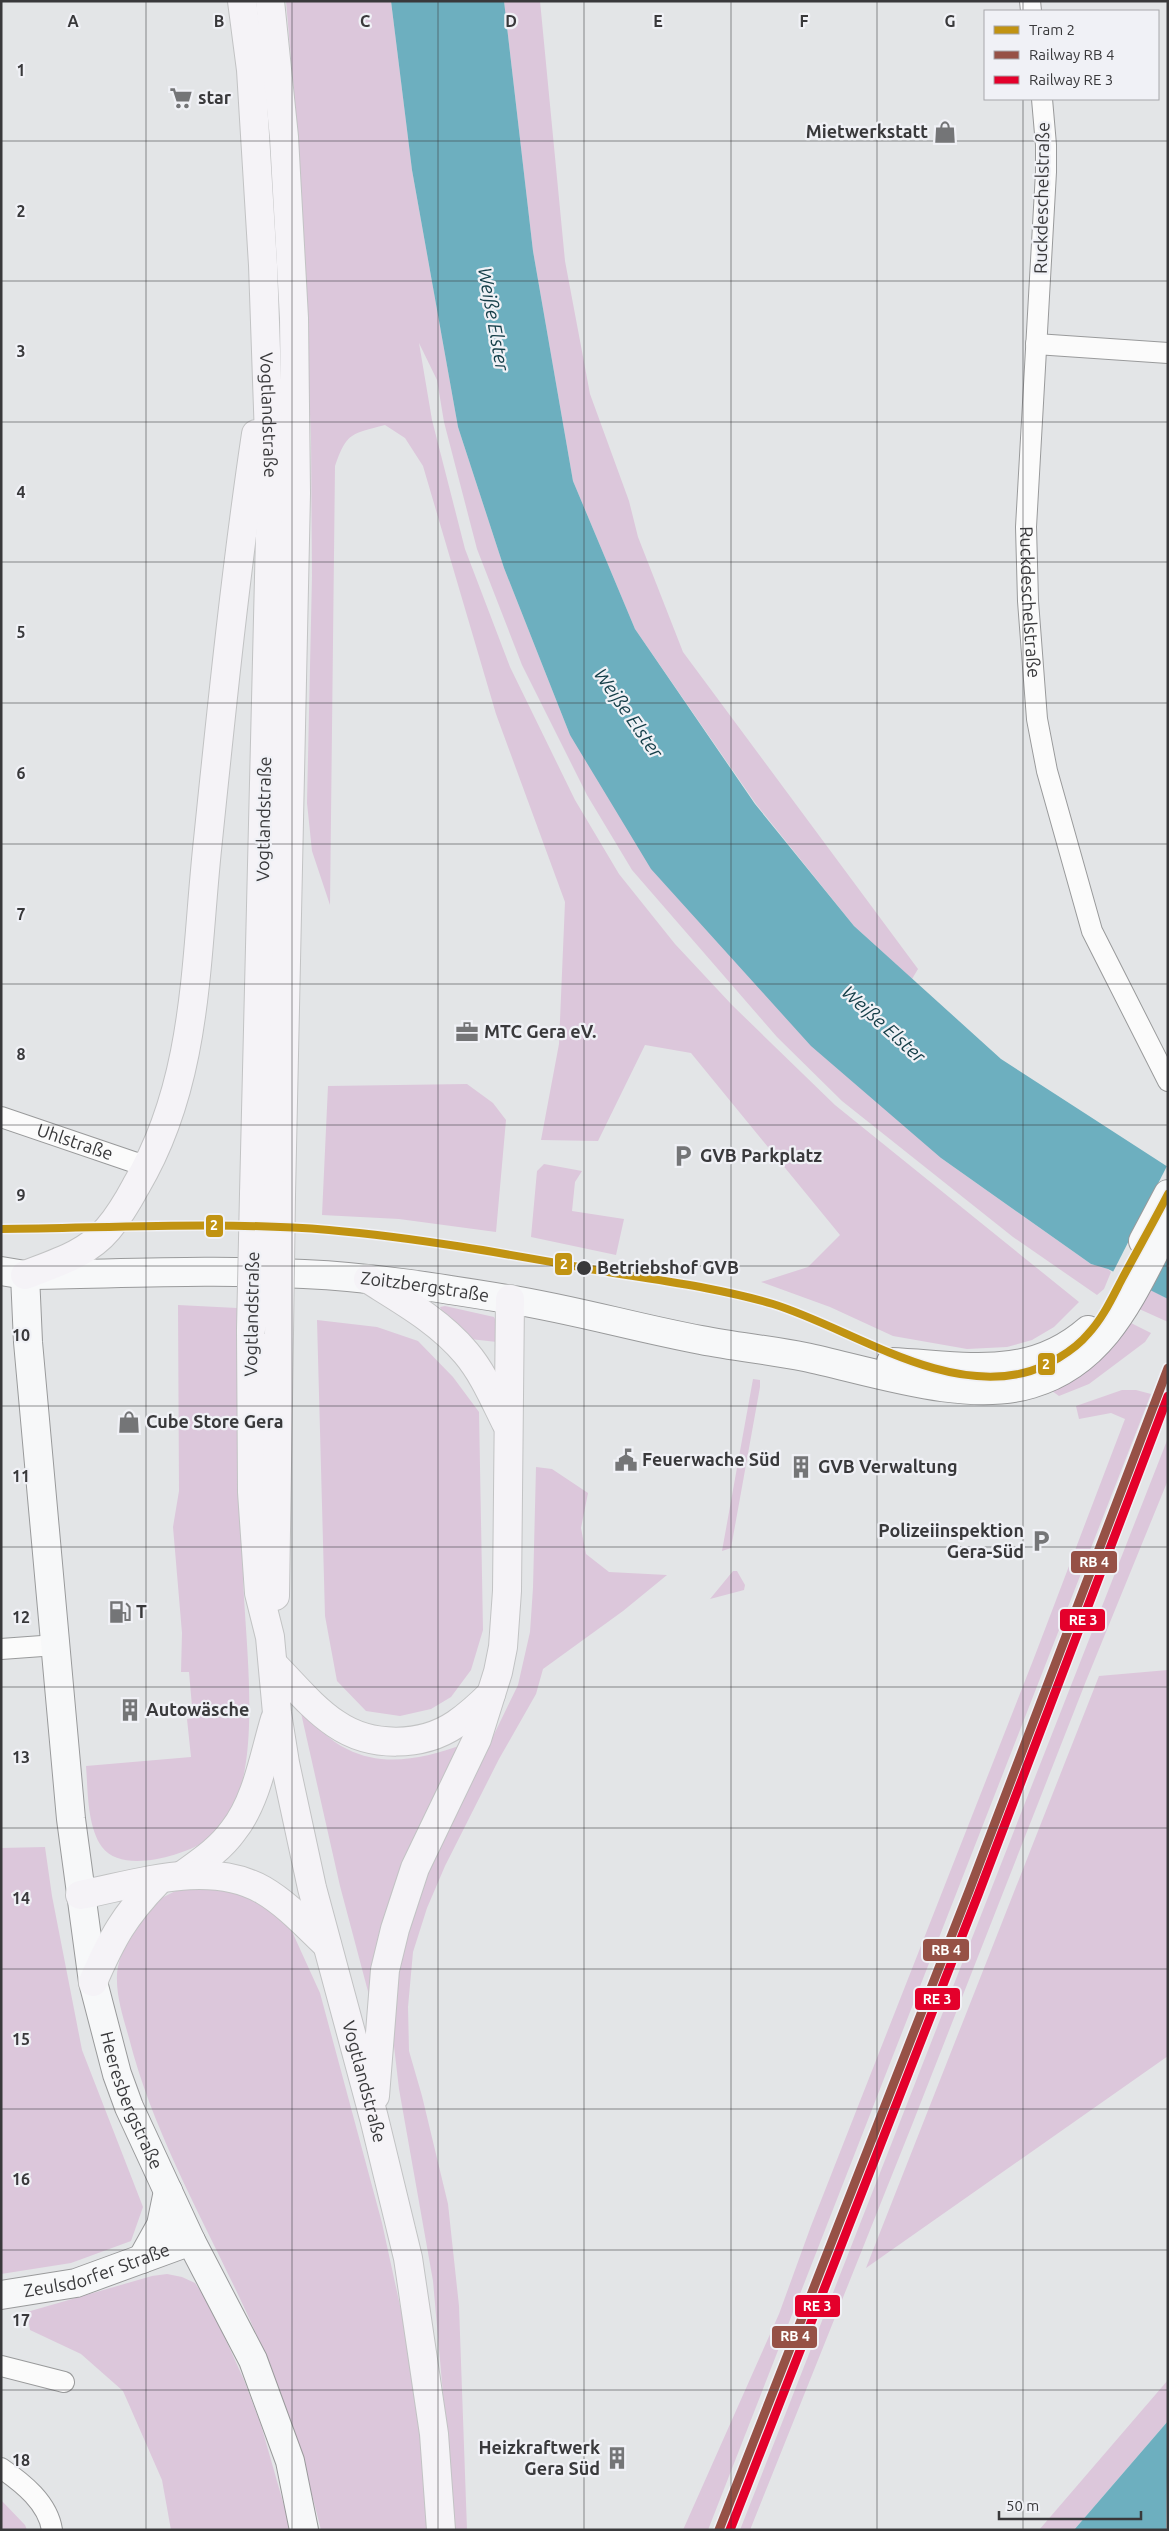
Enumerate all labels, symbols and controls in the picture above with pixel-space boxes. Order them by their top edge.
legend [984,10,1159,100]
text: A [67,12,79,30]
text: B [214,12,224,30]
text: C [360,12,370,30]
text: D [505,12,517,30]
text: E [653,12,663,30]
text: F [800,12,809,30]
text: G [944,12,956,30]
text: Tram 2 [1029,21,1075,38]
text: Railway RB 4 [1029,46,1114,63]
text: 1 [16,61,26,79]
text: Railway RE 3 [1029,71,1113,88]
supermarket icon: star [168,85,194,111]
place label: star [198,87,232,107]
shop icon: Mietwerkstatt [932,119,958,145]
place label: Mietwerkstatt [806,121,928,141]
street label: Ruckdeschelstraße [1030,122,1052,274]
text: 2 [16,202,26,220]
water label: Weiße Elster [474,266,514,373]
text: 3 [16,342,26,360]
street label: Vogtlandstraße [257,352,281,478]
text: 4 [16,483,26,501]
street label: Ruckdeschelstraße [1017,526,1045,679]
text: 5 [16,623,26,641]
water label: Weiße Elster [590,664,668,763]
street label: Vogtlandstraße [252,756,274,882]
text: 6 [16,764,26,782]
text: 7 [16,905,26,923]
water label: Weiße Elster [838,981,931,1068]
office icon: MTC Gera eV. [454,1019,480,1045]
place label: MTC Gera eV. [484,1021,596,1041]
text: 8 [16,1045,26,1063]
street label: Uhlstraße [35,1119,116,1163]
parking icon: GVB Parkplatz [670,1143,696,1169]
place label: GVB Parkplatz [700,1145,822,1165]
text: 9 [16,1186,26,1204]
line badge: 2 [205,1214,224,1238]
text: 2 [210,1217,218,1233]
street label: Vogtlandstraße [240,1251,262,1377]
line badge: 2 [554,1252,573,1276]
text: 2 [560,1256,568,1272]
place label: Betriebshof GVB [597,1257,739,1277]
marker: Betriebshof GVB [575,1259,593,1277]
street label: Zoitzbergstraße [360,1267,491,1305]
text: 10 [12,1326,30,1344]
line badge: 2 [1037,1352,1056,1376]
text: 2 [1042,1356,1050,1372]
shop icon: Cube Store Gera [116,1409,142,1435]
place label: Cube Store Gera [146,1411,284,1431]
public building icon: Feuerwache Süd [613,1447,639,1473]
place label: Feuerwache Süd [642,1449,780,1469]
building icon: GVB Verwaltung [788,1454,814,1480]
place label: GVB Verwaltung [818,1456,958,1476]
text: 11 [12,1467,30,1485]
place label: Polizeiinspektion Gera-Süd [878,1520,1024,1561]
parking icon: Polizeiinspektion Gera-Süd [1028,1528,1054,1554]
line badge: RB 4 [1070,1550,1118,1574]
text: RB 4 [1079,1554,1109,1570]
fuel station icon: T [107,1599,133,1625]
place label: T [136,1601,147,1621]
text: 12 [12,1608,30,1626]
line badge: RE 3 [1059,1608,1106,1632]
text: RE 3 [1069,1612,1097,1628]
building icon: Autowäsche [117,1697,143,1723]
place label: Autowäsche [146,1699,249,1719]
text: 13 [12,1748,30,1766]
text: 14 [12,1889,30,1907]
line badge: RB 4 [922,1938,970,1962]
text: RB 4 [931,1942,961,1958]
line badge: RE 3 [914,1987,961,2011]
text: RE 3 [923,1991,951,2007]
street label: Vogtlandstraße [339,2018,391,2144]
street label: Heeresbergstraße [97,2029,167,2172]
text: 15 [12,2030,30,2048]
text: 16 [12,2170,30,2188]
street label: Zeulsdorfer Straße [22,2239,172,2300]
line badge: RE 3 [794,2294,841,2318]
text: RE 3 [803,2298,831,2314]
text: 17 [12,2311,30,2329]
line badge: RB 4 [771,2325,818,2349]
text: RB 4 [780,2328,810,2344]
place label: Heizkraftwerk Gera Süd [479,2437,600,2478]
building icon: Heizkraftwerk Gera Süd [604,2445,630,2471]
text: 18 [12,2451,30,2469]
scale bar [999,2488,1142,2520]
text: 50 m [1006,2497,1039,2514]

